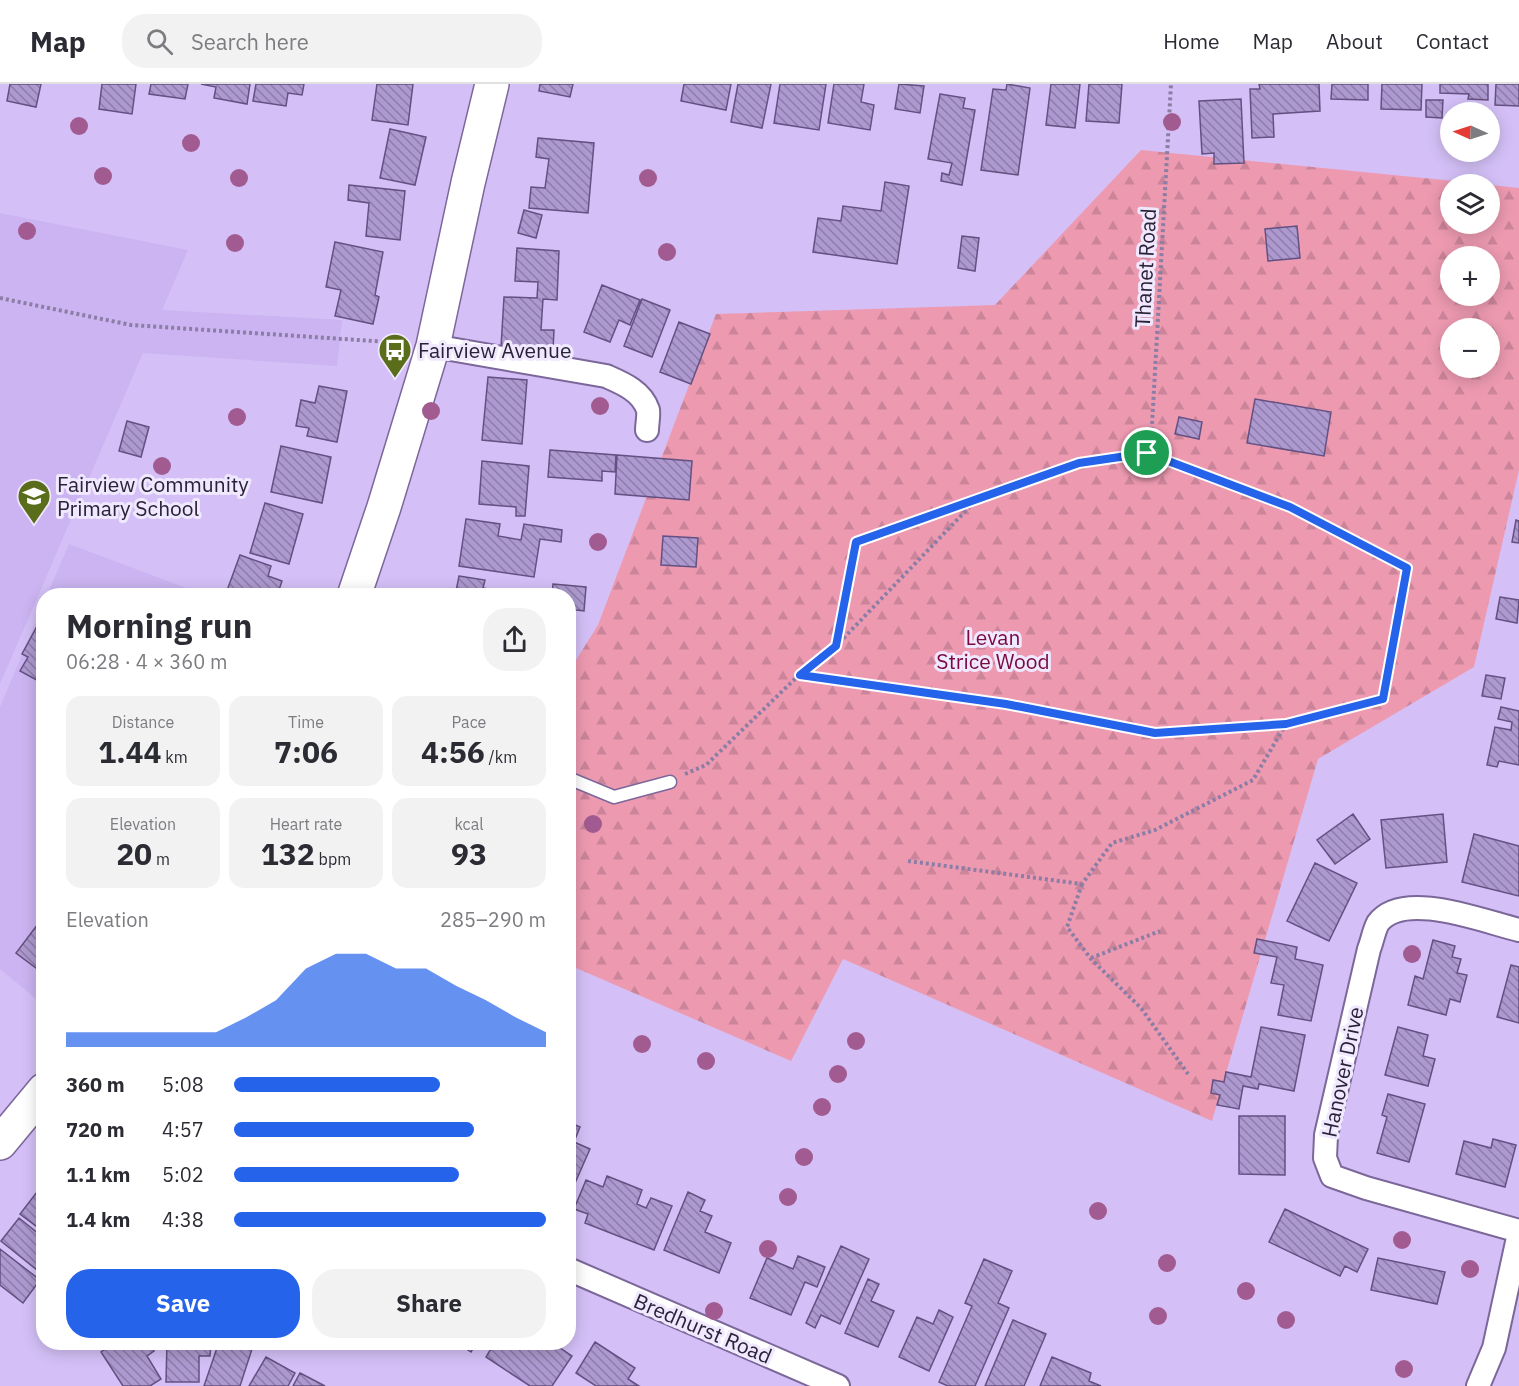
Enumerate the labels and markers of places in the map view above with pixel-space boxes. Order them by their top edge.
bus stop icon: Fairview Avenue [377,332,413,379]
place label: Fairview Avenue [418,336,572,364]
pin [1121,427,1172,478]
place label: Fairview Community Primary School [57,470,249,522]
school or university icon: Fairview Community Primary School [16,478,52,525]

